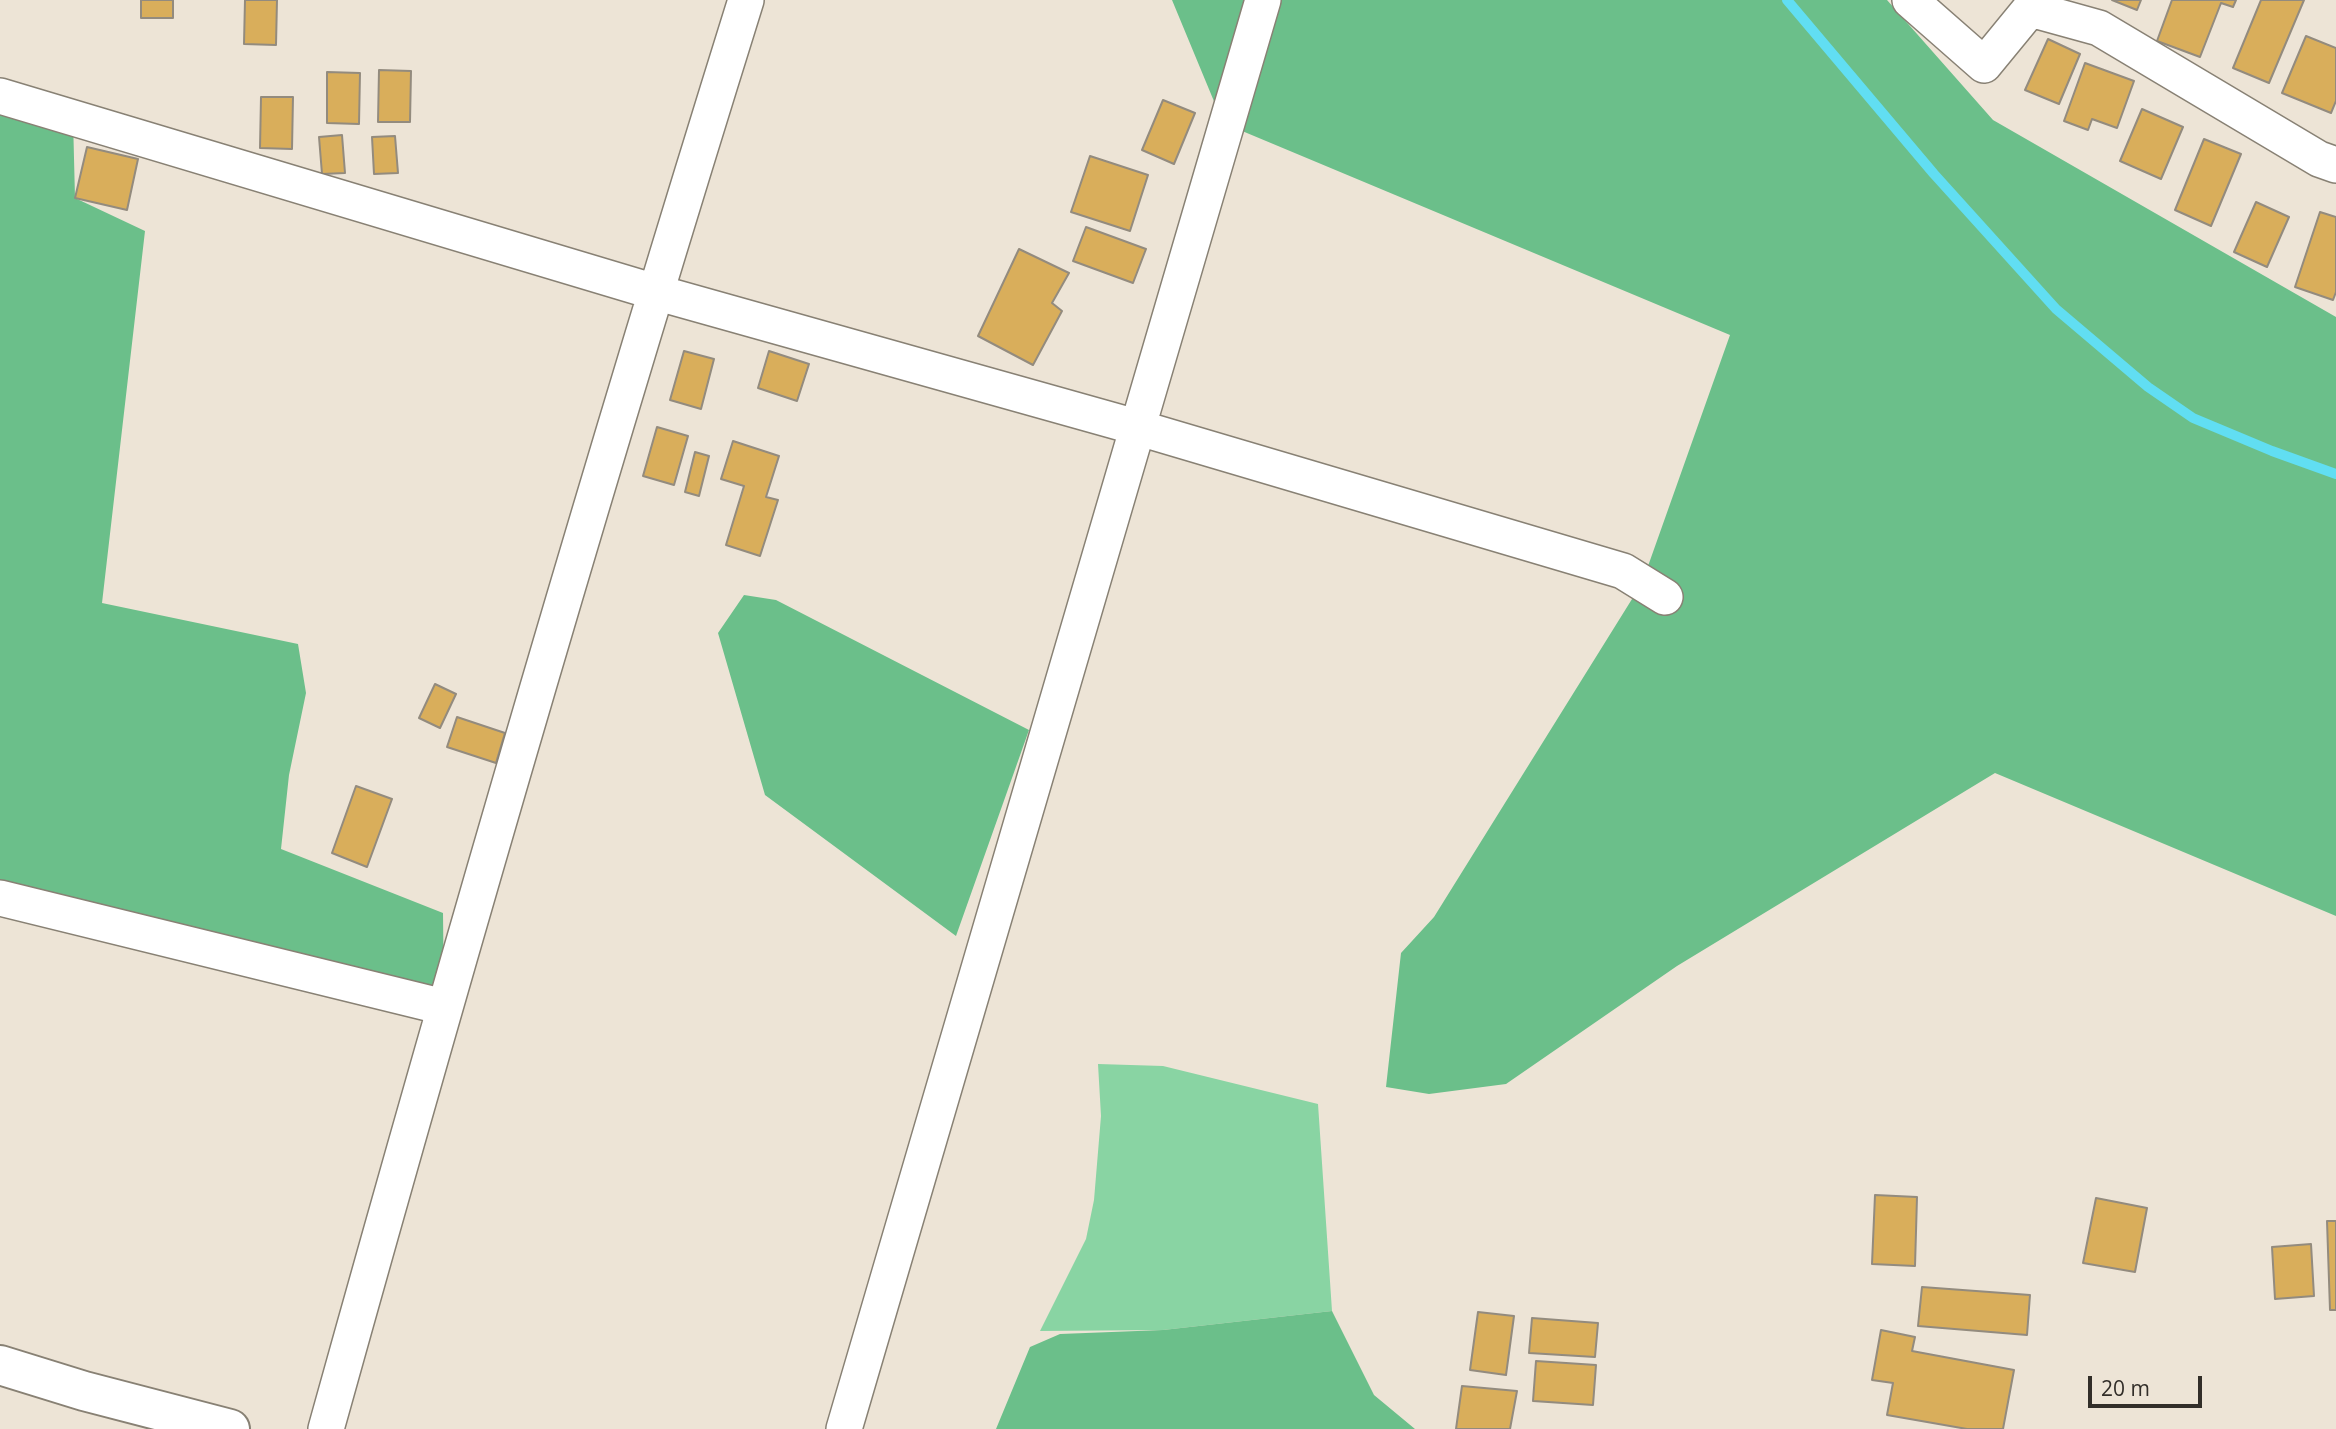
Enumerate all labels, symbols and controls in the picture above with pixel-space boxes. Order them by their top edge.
scale bar [2091,1362,2205,1406]
text: 20 m [2101,1374,2150,1402]

